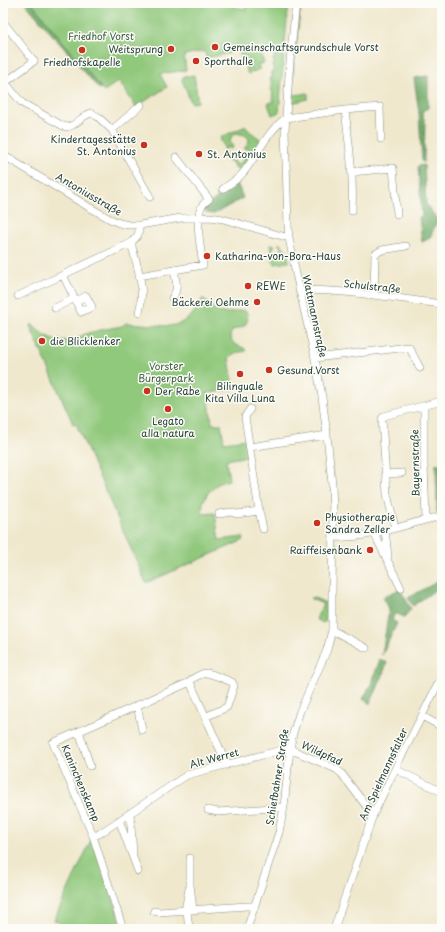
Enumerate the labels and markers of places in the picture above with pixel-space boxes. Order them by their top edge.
place label: Gemeinschaftsgrundschule Vorst [223,39,379,54]
place label: Weitsprung [109,41,163,56]
marker: Gemeinschaftsgrundschule Vorst [210,42,220,52]
marker: Weitsprung [166,44,176,54]
marker: Friedhofskapelle [77,45,87,55]
place label: Sporthalle [204,53,254,68]
place label: Friedhofskapelle [43,54,121,69]
marker: Sporthalle [191,56,201,66]
place label: Kindertagesstätte St. Antonius [51,131,137,158]
marker: Kindertagesstätte St. Antonius [139,140,149,150]
place label: St. Antonius [207,146,267,161]
marker: St. Antonius [194,149,204,159]
place label: Katharina-von-Bora-Haus [215,248,341,263]
marker: Katharina-von-Bora-Haus [202,251,212,261]
place label: REWE [256,278,286,293]
marker: REWE [243,281,253,291]
place label: Bäckerei Oehme [172,294,249,309]
marker: Bäckerei Oehme [252,297,262,307]
place label: die Blicklenker [50,333,121,348]
marker: die Blicklenker [37,336,47,346]
place label: Gesund.Vorst [277,362,340,377]
marker: Gesund.Vorst [264,365,274,375]
marker: Bilinguale Kita Villa Luna [235,369,245,379]
place label: Bilinguale Kita Villa Luna [205,378,276,405]
place label: Der Rabe [155,383,200,398]
marker: Der Rabe [142,386,152,396]
marker: Legato alla natura [163,404,173,414]
place label: Legato alla natura [141,413,196,440]
place label: Physiotherapie Sandra Zeller [325,509,395,536]
marker: Physiotherapie Sandra Zeller [312,518,322,528]
place label: Raiffeisenbank [290,542,362,557]
marker: Raiffeisenbank [365,545,375,555]

